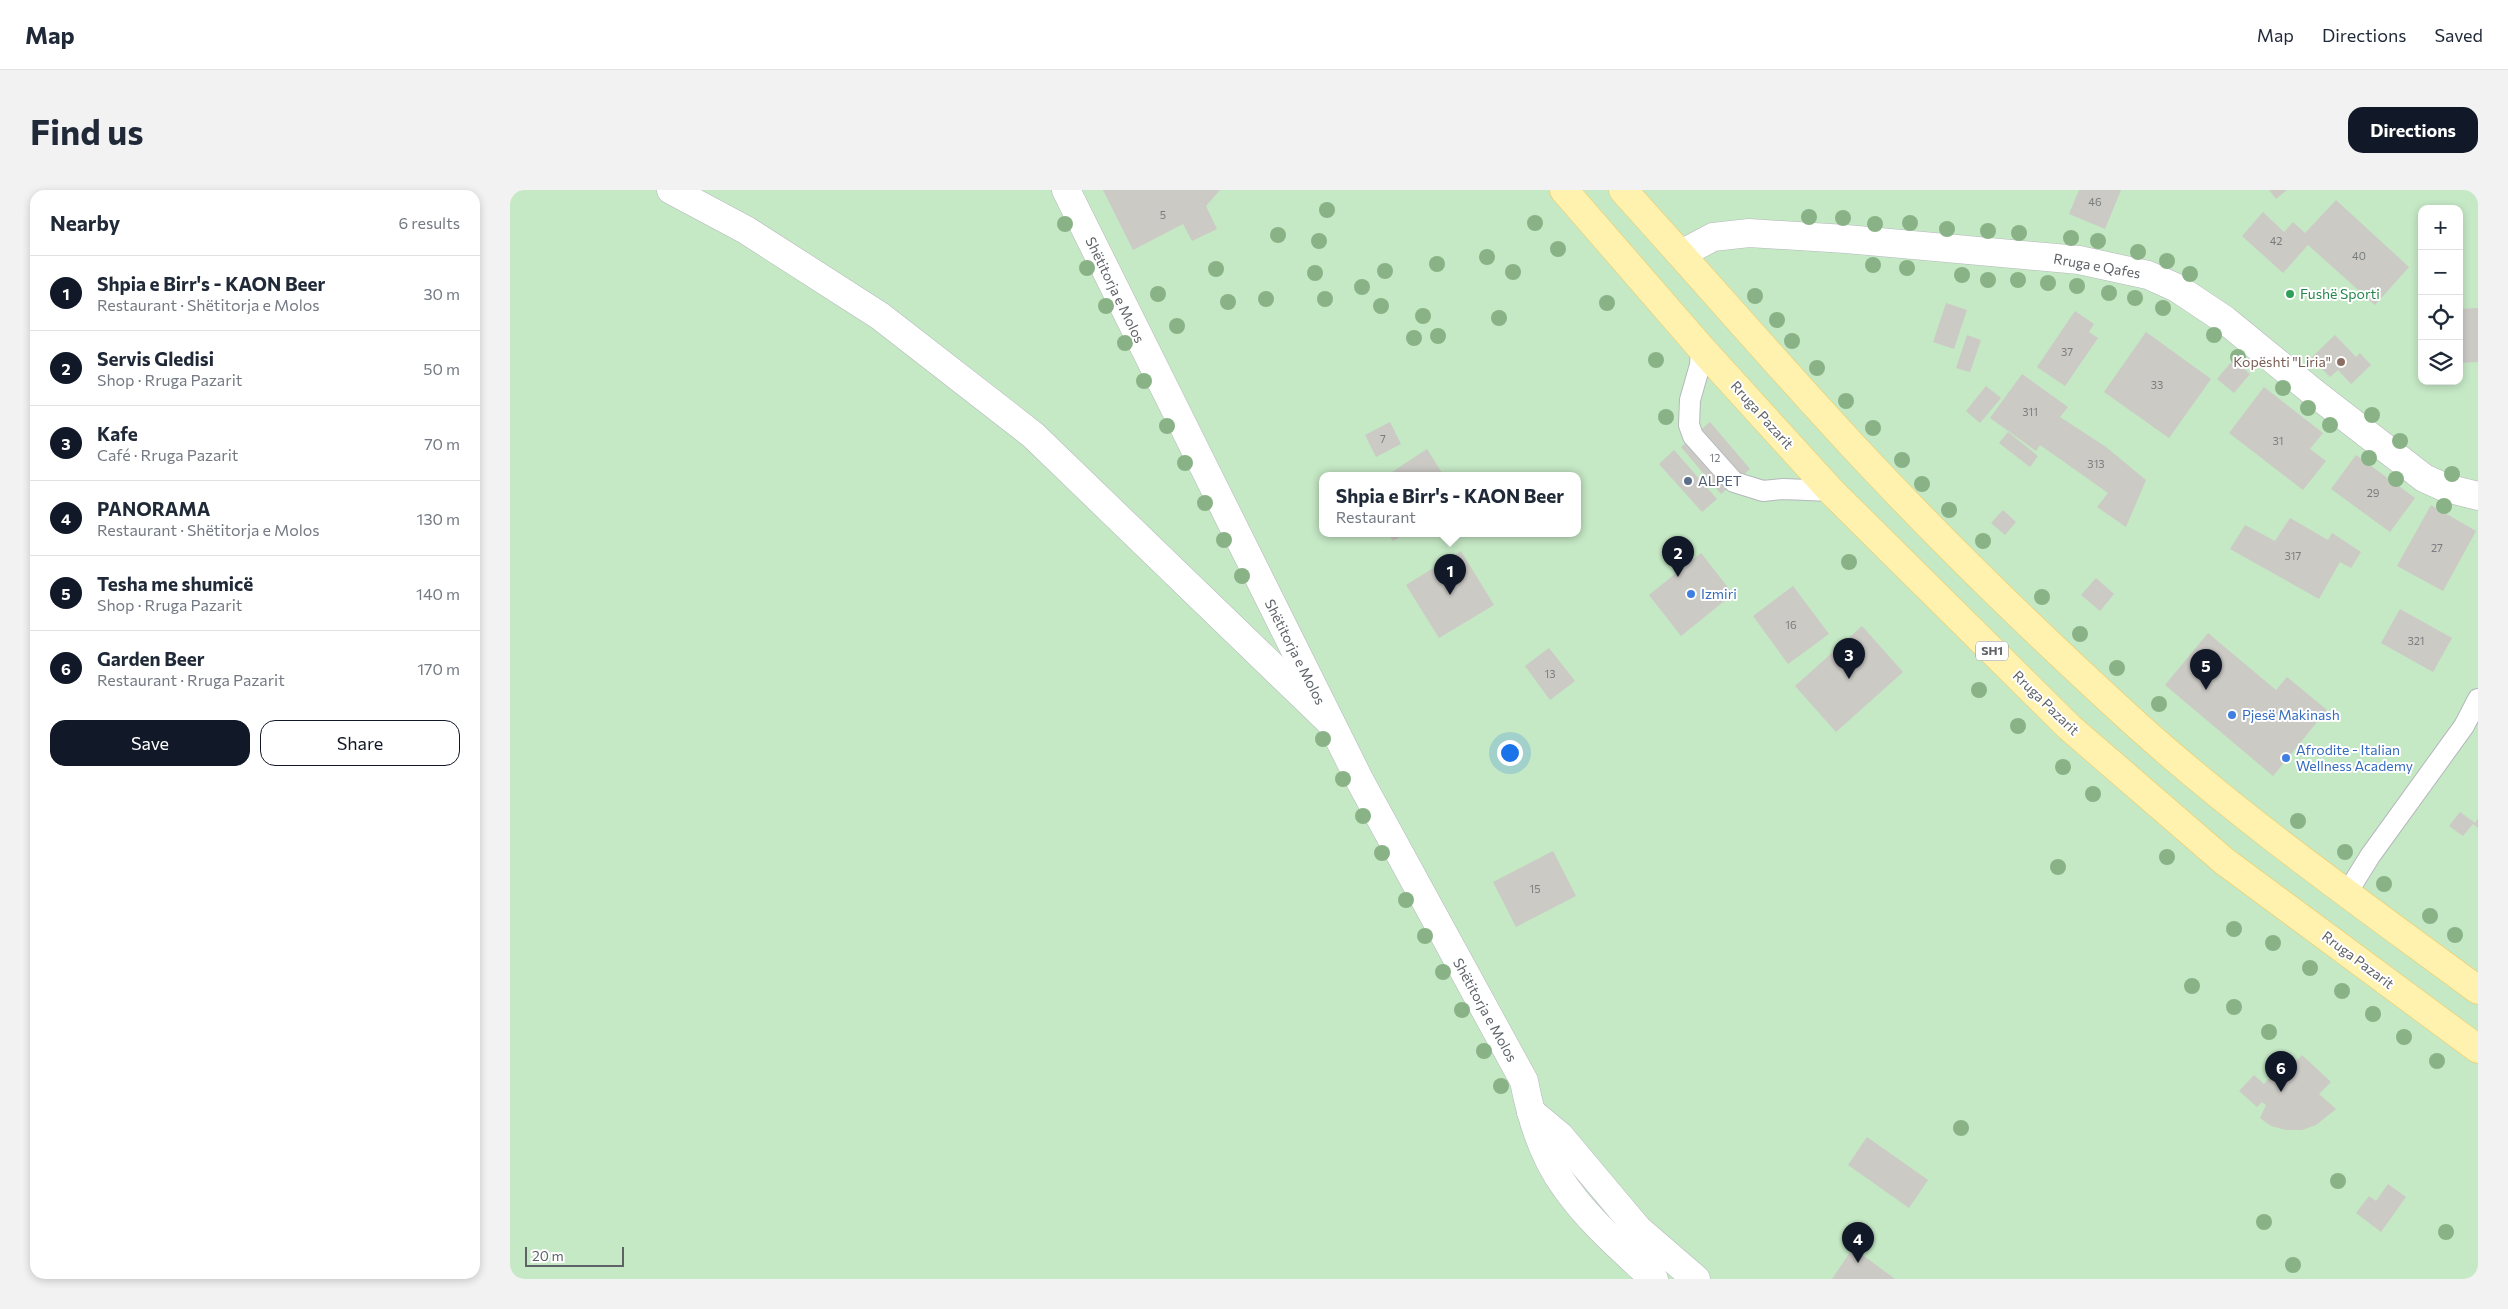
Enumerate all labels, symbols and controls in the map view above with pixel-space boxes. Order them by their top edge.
text: Map [25,20,75,49]
text: Map [2257,24,2294,46]
text: Directions [2322,24,2406,46]
text: Saved [2434,24,2483,46]
button: Directions [2348,107,2478,153]
text: Find us [30,109,144,152]
house number: 46 [2088,195,2102,208]
map controls [2418,205,2463,385]
button: + [2418,205,2463,250]
house number: 5 [1160,208,1166,221]
text: Nearby [50,210,120,235]
text: 6 results [399,213,460,232]
street label: Shëtitorja e Molos [1082,234,1149,346]
house number: 42 [2270,234,2282,247]
street label: Rruga e Qafes [2052,249,2142,282]
house number: 40 [2352,249,2366,262]
button: − [2418,250,2463,295]
text: Shpia e Birr's - KAON Beer [97,272,325,295]
text: 1 [62,284,70,303]
text: 30 m [423,284,460,303]
place label: Fushë Sporti [2300,285,2380,302]
marker: Fushë Sporti [2284,288,2296,300]
text: Restaurant · Shëtitorja e Molos [97,295,320,314]
button: locate [2418,295,2463,340]
button: layers [2418,340,2463,385]
house number: 37 [2061,345,2073,358]
text: Servis Gledisi [97,347,214,370]
place label: Kopështi "Liria" [2233,353,2331,370]
marker: Kopështi "Liria" [2335,356,2347,368]
text: 2 [61,359,71,378]
text: 50 m [423,359,460,378]
text: Shop · Rruga Pazarit [97,370,242,389]
street label: Rruga Pazarit [1727,377,1797,452]
house number: 33 [2151,378,2163,391]
house number: 311 [2022,405,2038,418]
text: Kafe [97,422,138,445]
house number: 7 [1380,432,1386,445]
text: 3 [61,434,71,453]
text: 70 m [424,434,460,453]
house number: 31 [2273,434,2283,447]
text: Café · Rruga Pazarit [97,445,238,464]
house number: 12 [1710,451,1720,464]
house number: 313 [2087,457,2105,470]
popup [1319,472,1581,537]
place label: ALPET [1698,472,1742,489]
marker: ALPET [1682,475,1694,487]
text: Shpia e Birr's - KAON Beer [1336,484,1564,507]
house number: 29 [2367,486,2380,499]
text: PANORAMA [97,497,210,520]
text: Restaurant [1336,507,1416,526]
text: 4 [61,509,71,528]
text: 130 m [417,509,460,528]
text: Restaurant · Shëtitorja e Molos [97,520,320,539]
pin: 2 [1662,536,1694,577]
house number: 27 [2431,541,2443,554]
house number: 317 [2285,549,2302,562]
pin: 1 [1434,554,1466,595]
text: Tesha me shumicë [97,572,253,595]
text: 5 [61,584,71,603]
text: 140 m [416,584,460,603]
place label: Izmiri [1701,585,1737,602]
marker: Izmiri [1685,588,1697,600]
text: Shop · Rruga Pazarit [97,595,242,614]
street label: Shëtitorja e Molos [1262,596,1329,707]
house number: 16 [1785,618,1797,631]
house number: 321 [2407,634,2425,647]
pin: 3 [1833,638,1865,679]
road number: SH1 [1976,642,2008,661]
text: Garden Beer [97,647,205,670]
pin: 5 [2190,649,2222,690]
text: 6 [61,659,71,678]
text: 170 m [417,659,460,678]
house number: 13 [1545,667,1555,680]
street label: Rruga Pazarit [2010,667,2083,739]
text: Restaurant · Rruga Pazarit [97,670,285,689]
place label: Pjesë Makinash [2242,706,2340,723]
marker: Pjesë Makinash [2226,709,2238,721]
button: Save [50,720,250,766]
button: Share [260,720,460,766]
your location [1497,740,1523,766]
place label: Afrodite - Italian Wellness Academy [2296,741,2413,774]
marker: Afrodite - Italian Wellness Academy [2280,752,2292,764]
house number: 15 [1529,882,1541,895]
street label: Rruga Pazarit [2319,927,2398,992]
street label: Shëtitorja e Molos [1450,955,1521,1065]
pin: 6 [2265,1051,2297,1092]
pin: 4 [1842,1222,1874,1263]
scale bar [525,1244,624,1267]
text: 20 m [532,1247,564,1264]

